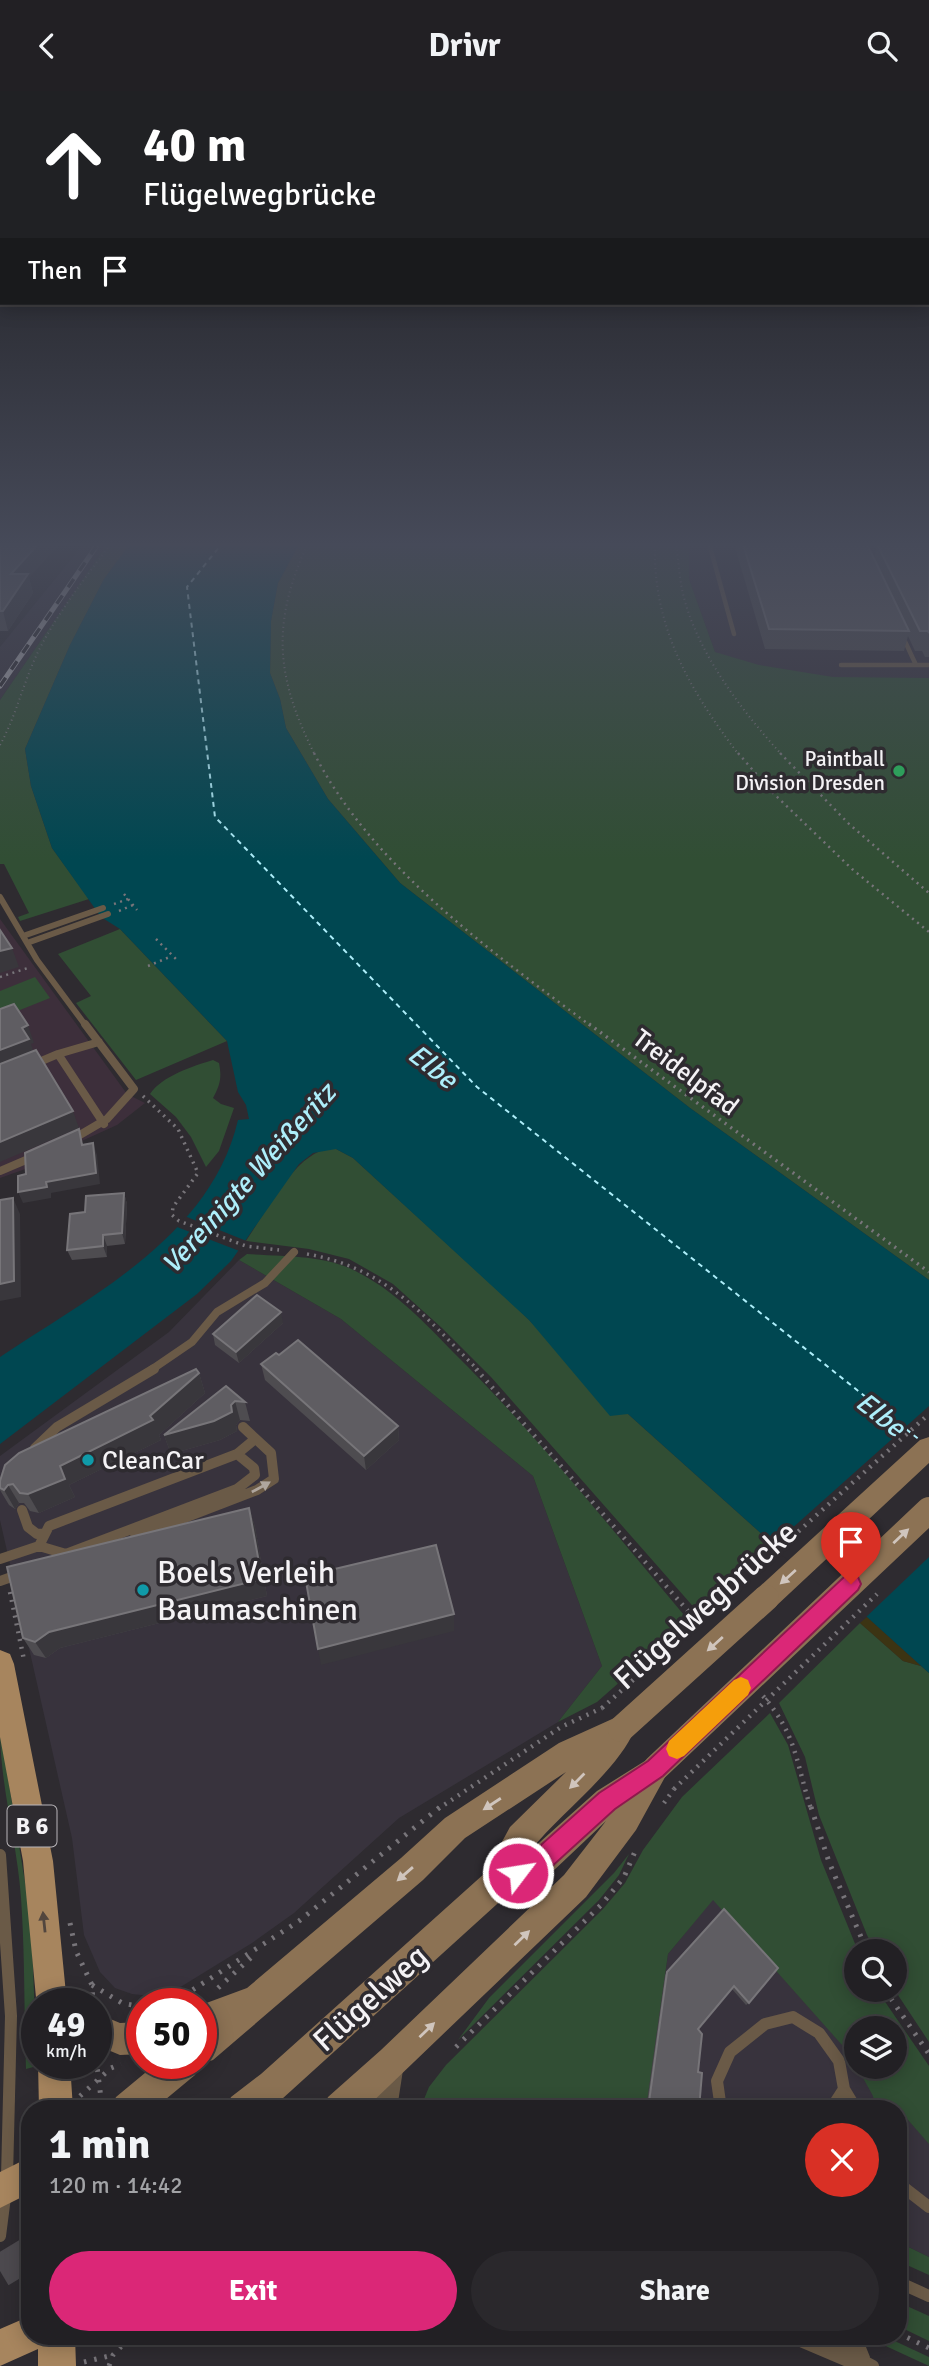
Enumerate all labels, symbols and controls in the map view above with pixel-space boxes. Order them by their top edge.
text: Drivr [428,26,501,65]
icon: back [28,27,66,65]
icon: search [863,27,901,65]
text: 40 m [143,115,246,175]
icon: ahead [28,119,119,210]
text: Flügelwegbrücke [143,175,377,214]
icon: arrive [96,252,134,290]
text: Then [28,255,82,287]
place label: Paintball Division Dresden [735,746,885,796]
marker: Paintball Division Dresden [891,763,907,779]
street label: Treidelpfad [626,1023,745,1123]
water label: Elbe [401,1037,465,1098]
water label: Vereinigte Weißeritz [154,1075,345,1281]
water label: Elbe [849,1385,913,1446]
place label: CleanCar [102,1445,204,1477]
marker: CleanCar [80,1452,96,1468]
one-way arrow [251,1481,271,1493]
pin [821,1512,881,1584]
street label: Flügelwegbrücke [606,1513,805,1698]
icon: arrive [832,1523,870,1561]
one-way arrow [892,1529,909,1545]
place label: Boels Verleih Baumaschinen [157,1553,358,1629]
one-way arrow [779,1569,797,1585]
marker: Boels Verleih Baumaschinen [135,1582,151,1598]
one-way arrow [707,1635,724,1651]
one-way arrow [569,1773,586,1789]
one-way arrow [482,1797,501,1810]
road number: B 6 [7,1805,56,1847]
position arrow [481,1836,555,1910]
one-way arrow [397,1866,414,1881]
one-way arrow [39,1911,50,1933]
one-way arrow [513,1931,530,1947]
street label: Flügelweg [305,1937,436,2060]
map controls [844,1939,907,2079]
button: search [844,1939,907,2002]
speed limit sign: 50 [126,1988,217,2079]
text: 49 [48,2003,85,2046]
button: layers [844,2016,907,2079]
one-way arrow [418,2023,435,2039]
text: km/h [46,2040,87,2062]
text: 1 min [49,2119,150,2170]
button: close [805,2123,879,2197]
text: 120 m · 14:42 [49,2171,183,2200]
button: Exit [49,2251,457,2331]
button: Share [471,2251,879,2331]

